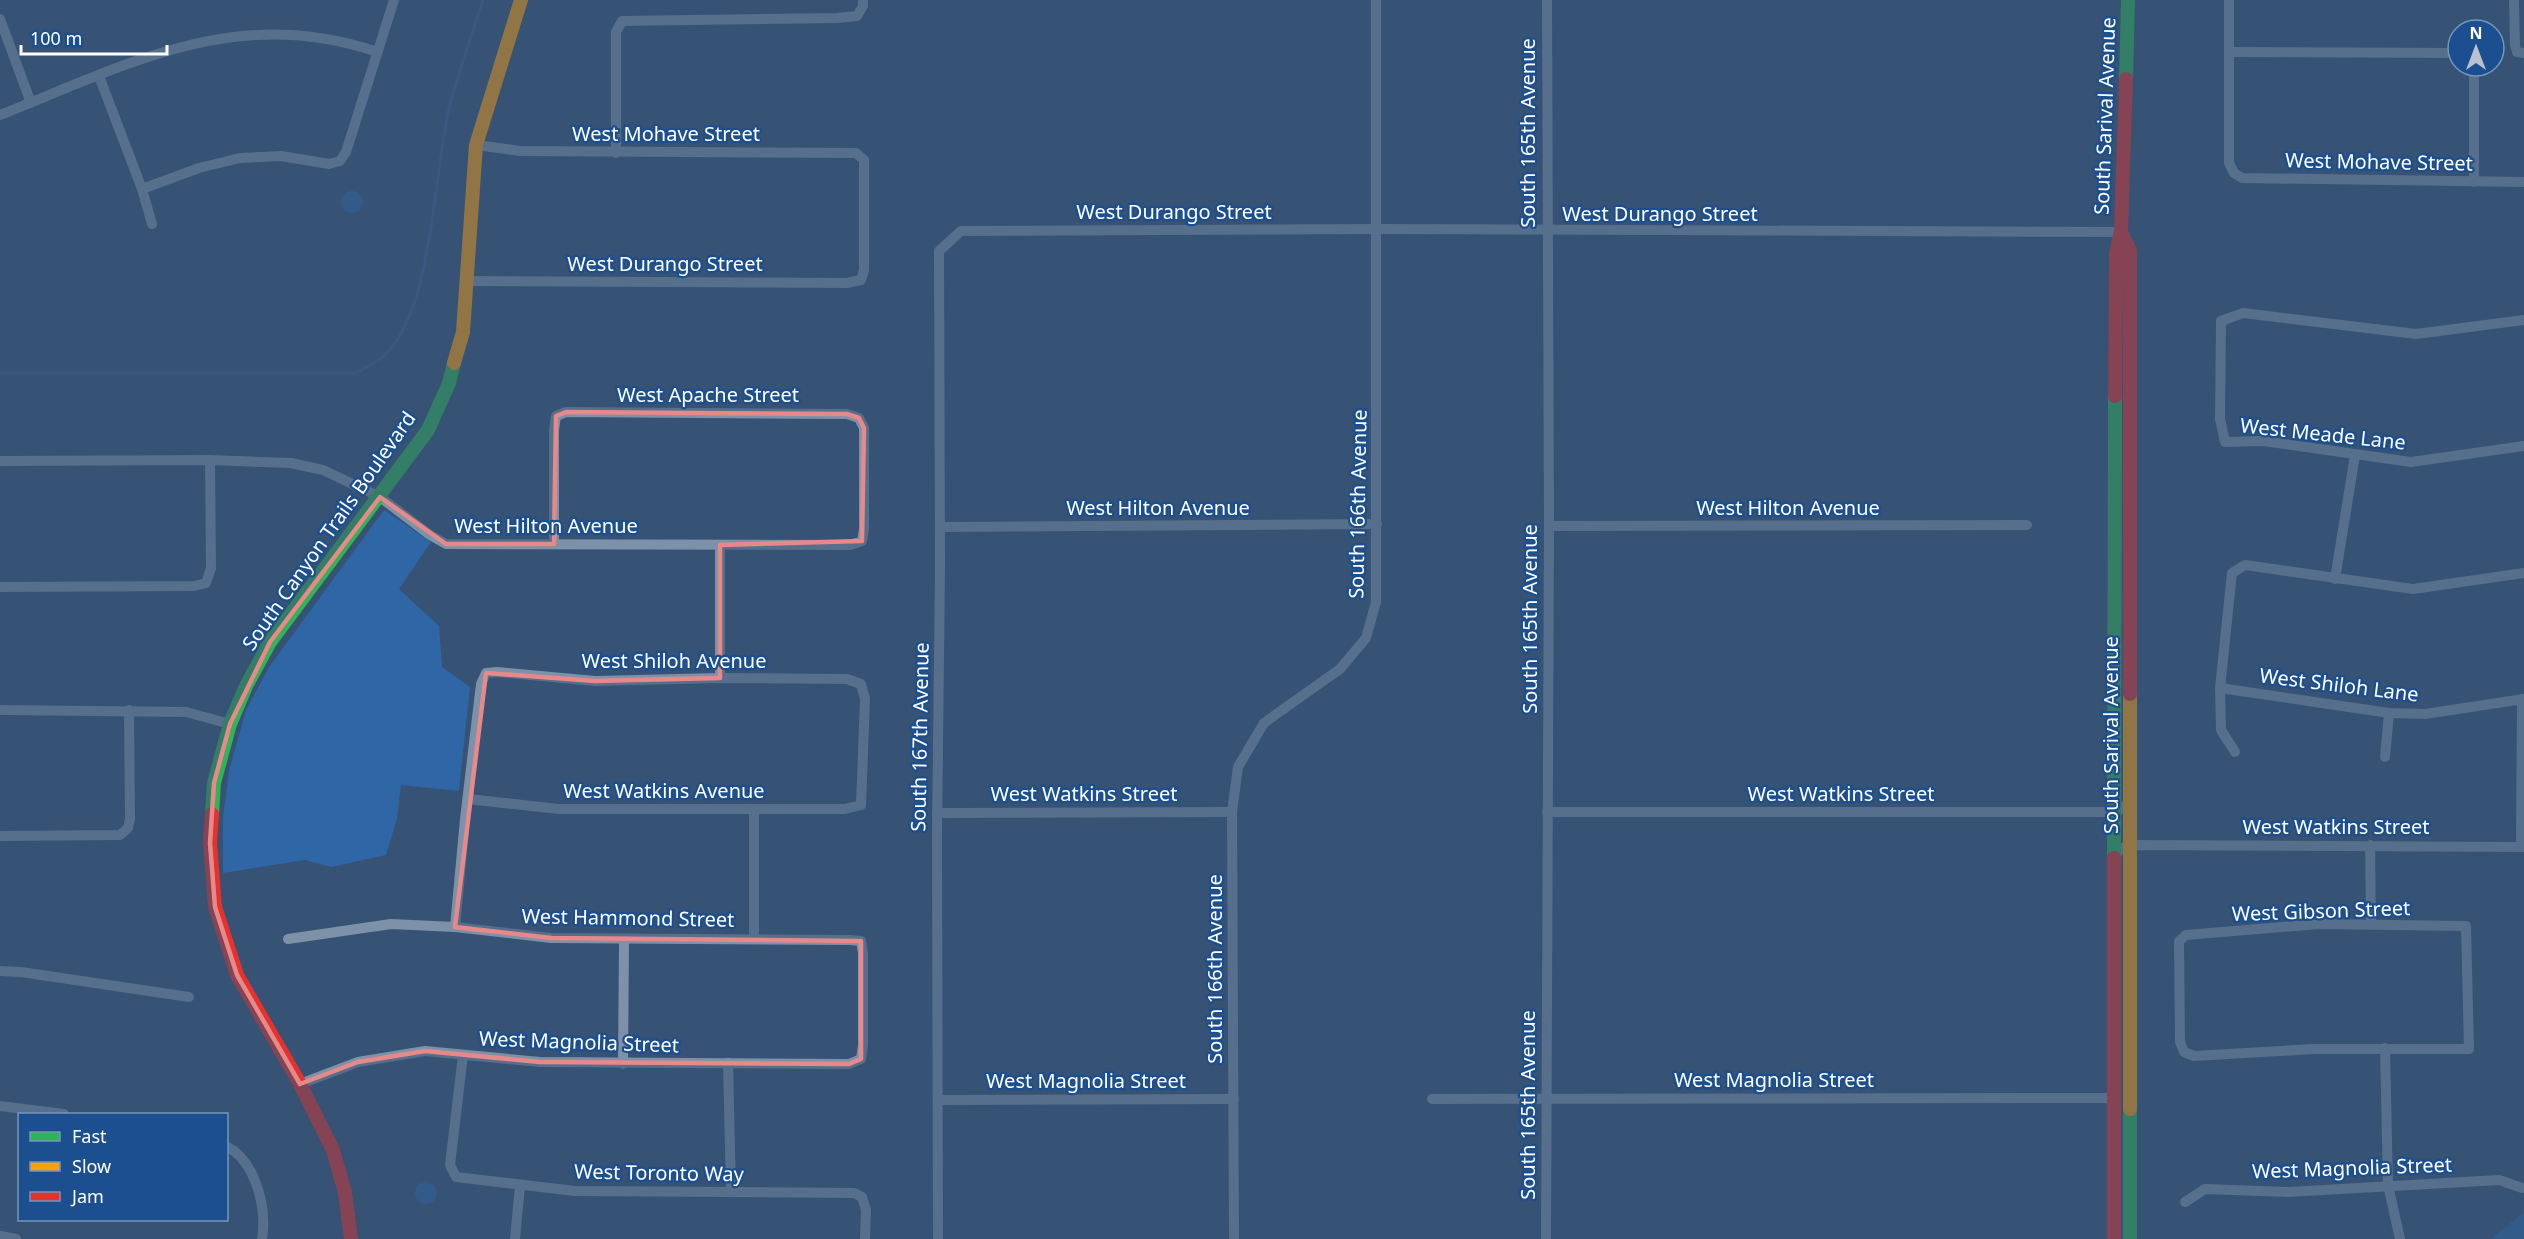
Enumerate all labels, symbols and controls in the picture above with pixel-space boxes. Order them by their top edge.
street label: South Sarival Avenue [2088,17,2121,215]
scale bar [21,18,166,56]
north arrow [2446,18,2506,78]
text: N [2469,22,2483,44]
text: 100 m [30,26,82,50]
street label: South 165th Avenue [1514,38,1541,228]
street label: West Mohave Street [572,120,760,147]
street label: West Mohave Street [2285,146,2473,177]
street label: West Durango Street [1076,198,1272,225]
street label: West Durango Street [1562,200,1758,227]
street label: West Durango Street [567,250,763,277]
street label: West Apache Street [617,381,799,408]
street label: South Canyon Trails Boulevard [236,406,422,655]
street label: South 166th Avenue [1342,409,1373,599]
street label: West Meade Lane [2239,411,2407,456]
street label: West Hilton Avenue [1066,494,1250,521]
street label: West Hilton Avenue [1696,494,1880,521]
street label: West Hilton Avenue [454,512,638,539]
street label: South 165th Avenue [1516,524,1543,714]
street label: South Sarival Avenue [2097,636,2124,834]
street label: South 167th Avenue [904,642,935,832]
street label: West Shiloh Avenue [581,647,767,674]
street label: West Shiloh Lane [2258,661,2420,708]
street label: West Watkins Avenue [563,777,765,804]
street label: West Watkins Street [991,780,1177,807]
street label: West Watkins Street [1748,780,1934,807]
street label: West Watkins Street [2243,813,2429,840]
street label: South 166th Avenue [1201,874,1228,1064]
street label: West Gibson Street [2231,894,2411,927]
street label: West Hammond Street [521,902,735,933]
street label: South 165th Avenue [1514,1010,1541,1200]
street label: West Magnolia Street [479,1025,680,1058]
street label: West Magnolia Street [1674,1066,1874,1093]
street label: West Magnolia Street [986,1067,1186,1094]
legend [18,1113,228,1221]
text: Fast [72,1124,107,1148]
street label: West Magnolia Street [2251,1151,2452,1184]
text: Slow [72,1154,111,1178]
street label: West Toronto Way [574,1158,745,1187]
text: Jam [70,1184,104,1208]

